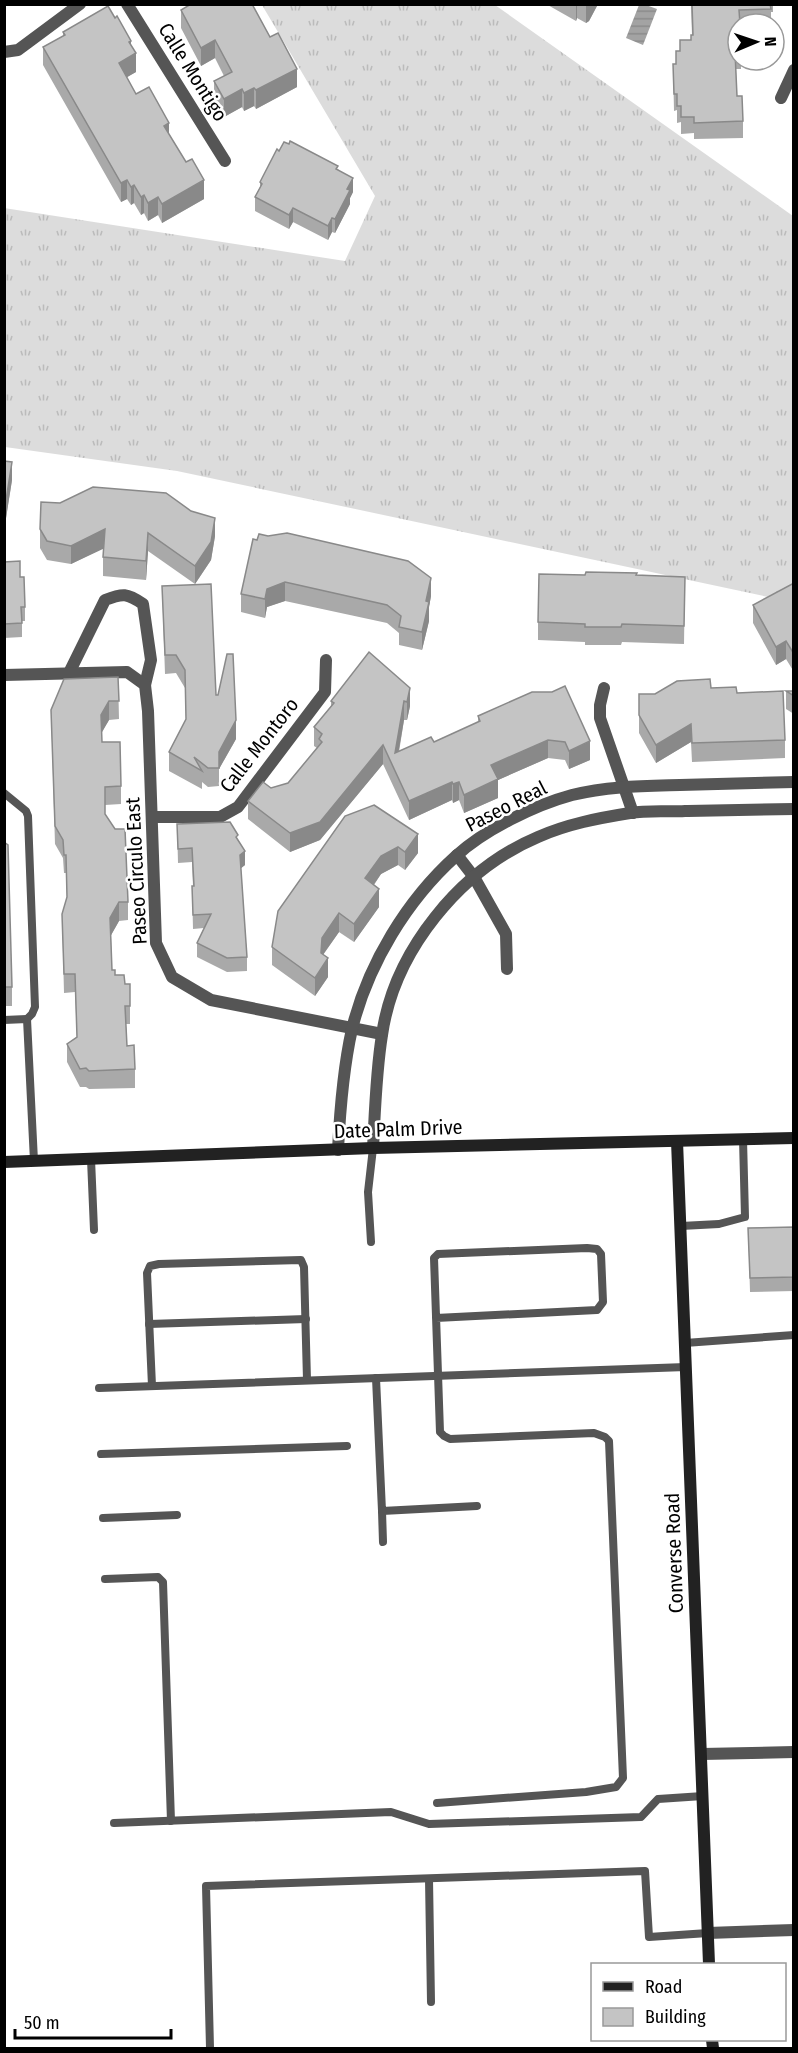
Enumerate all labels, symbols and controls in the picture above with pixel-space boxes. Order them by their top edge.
north arrow [726,12,786,72]
street label: Calle Montigo [153,19,233,125]
text: N [761,36,780,47]
street label: Calle Montoro [215,693,303,797]
street label: Paseo Real [461,775,551,837]
street label: Paseo Circulo East [120,796,152,945]
street label: Date Palm Drive [333,1115,463,1143]
street label: Converse Road [660,1492,688,1614]
legend [591,1963,786,2041]
text: Road [645,1976,682,1998]
scale bar [15,2002,171,2040]
text: Building [645,2006,706,2028]
text: 50 m [24,2012,60,2034]

